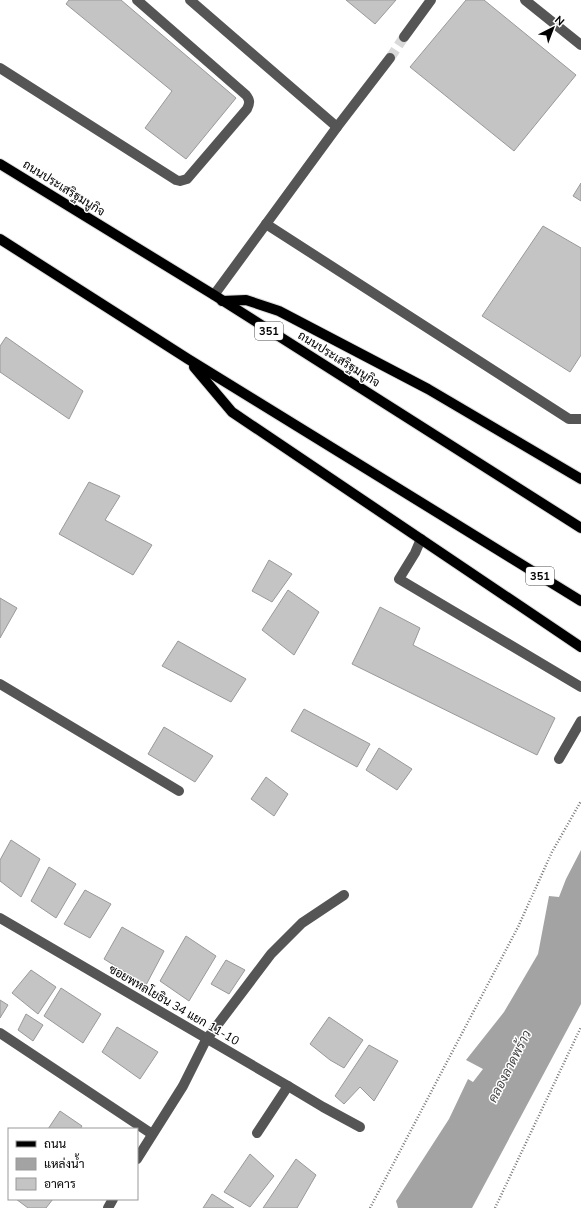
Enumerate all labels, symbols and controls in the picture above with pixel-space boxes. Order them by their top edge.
north arrow [533,8,573,48]
text: N [551,13,567,29]
street label: ถนนประเสริฐมนูกิจ [20,156,108,220]
road number: 351 [255,322,283,340]
street label: ถนนประเสริฐมนูกิจ [295,327,383,391]
road number: 351 [526,567,554,585]
street label: ซอยพหลโยธิน 34 แยก 11-10 [106,961,242,1049]
water label: คลองลาดพร้าว [484,1027,536,1106]
legend [8,1128,138,1200]
text: ถนน [44,1136,67,1152]
text: แหล่งน้ำ [44,1153,84,1172]
text: อาคาร [44,1176,76,1192]

